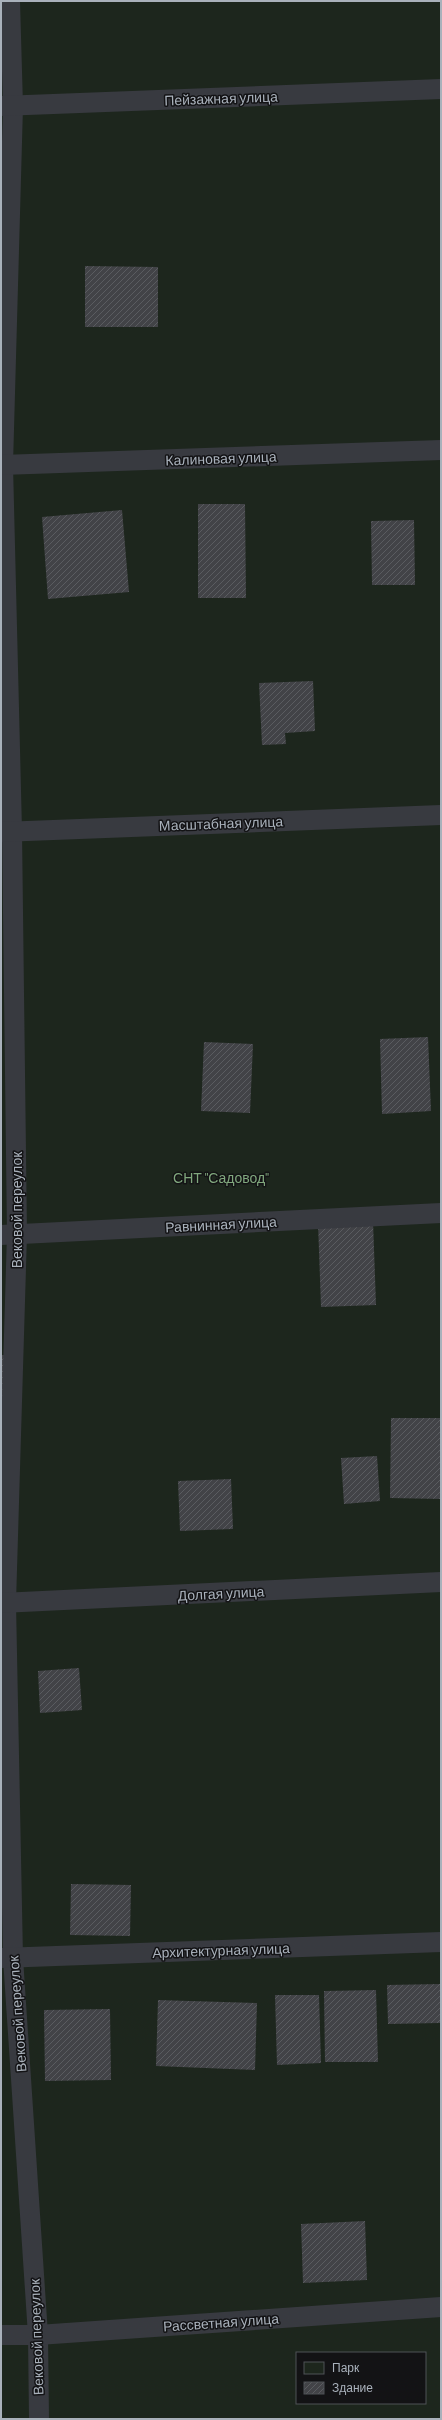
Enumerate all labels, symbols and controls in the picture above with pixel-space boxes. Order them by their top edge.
street label: Пейзажная улица [164,88,278,108]
street label: Калиновая улица [165,448,277,468]
street label: Масштабная улица [159,812,284,834]
street label: Вековой переулок [8,1151,25,1268]
park label: СНТ "Садовод" [173,1169,269,1186]
street label: Равнинная улица [165,1213,277,1235]
street label: Долгая улица [177,1582,265,1604]
street label: Архитектурная улица [152,1939,290,1961]
street label: Вековой переулок [4,1954,30,2073]
street label: Вековой переулок [25,2278,47,2396]
street label: Рассветная улица [163,2309,280,2335]
legend [296,2352,426,2404]
text: Парк [332,2360,360,2375]
text: Здание [332,2380,373,2395]

